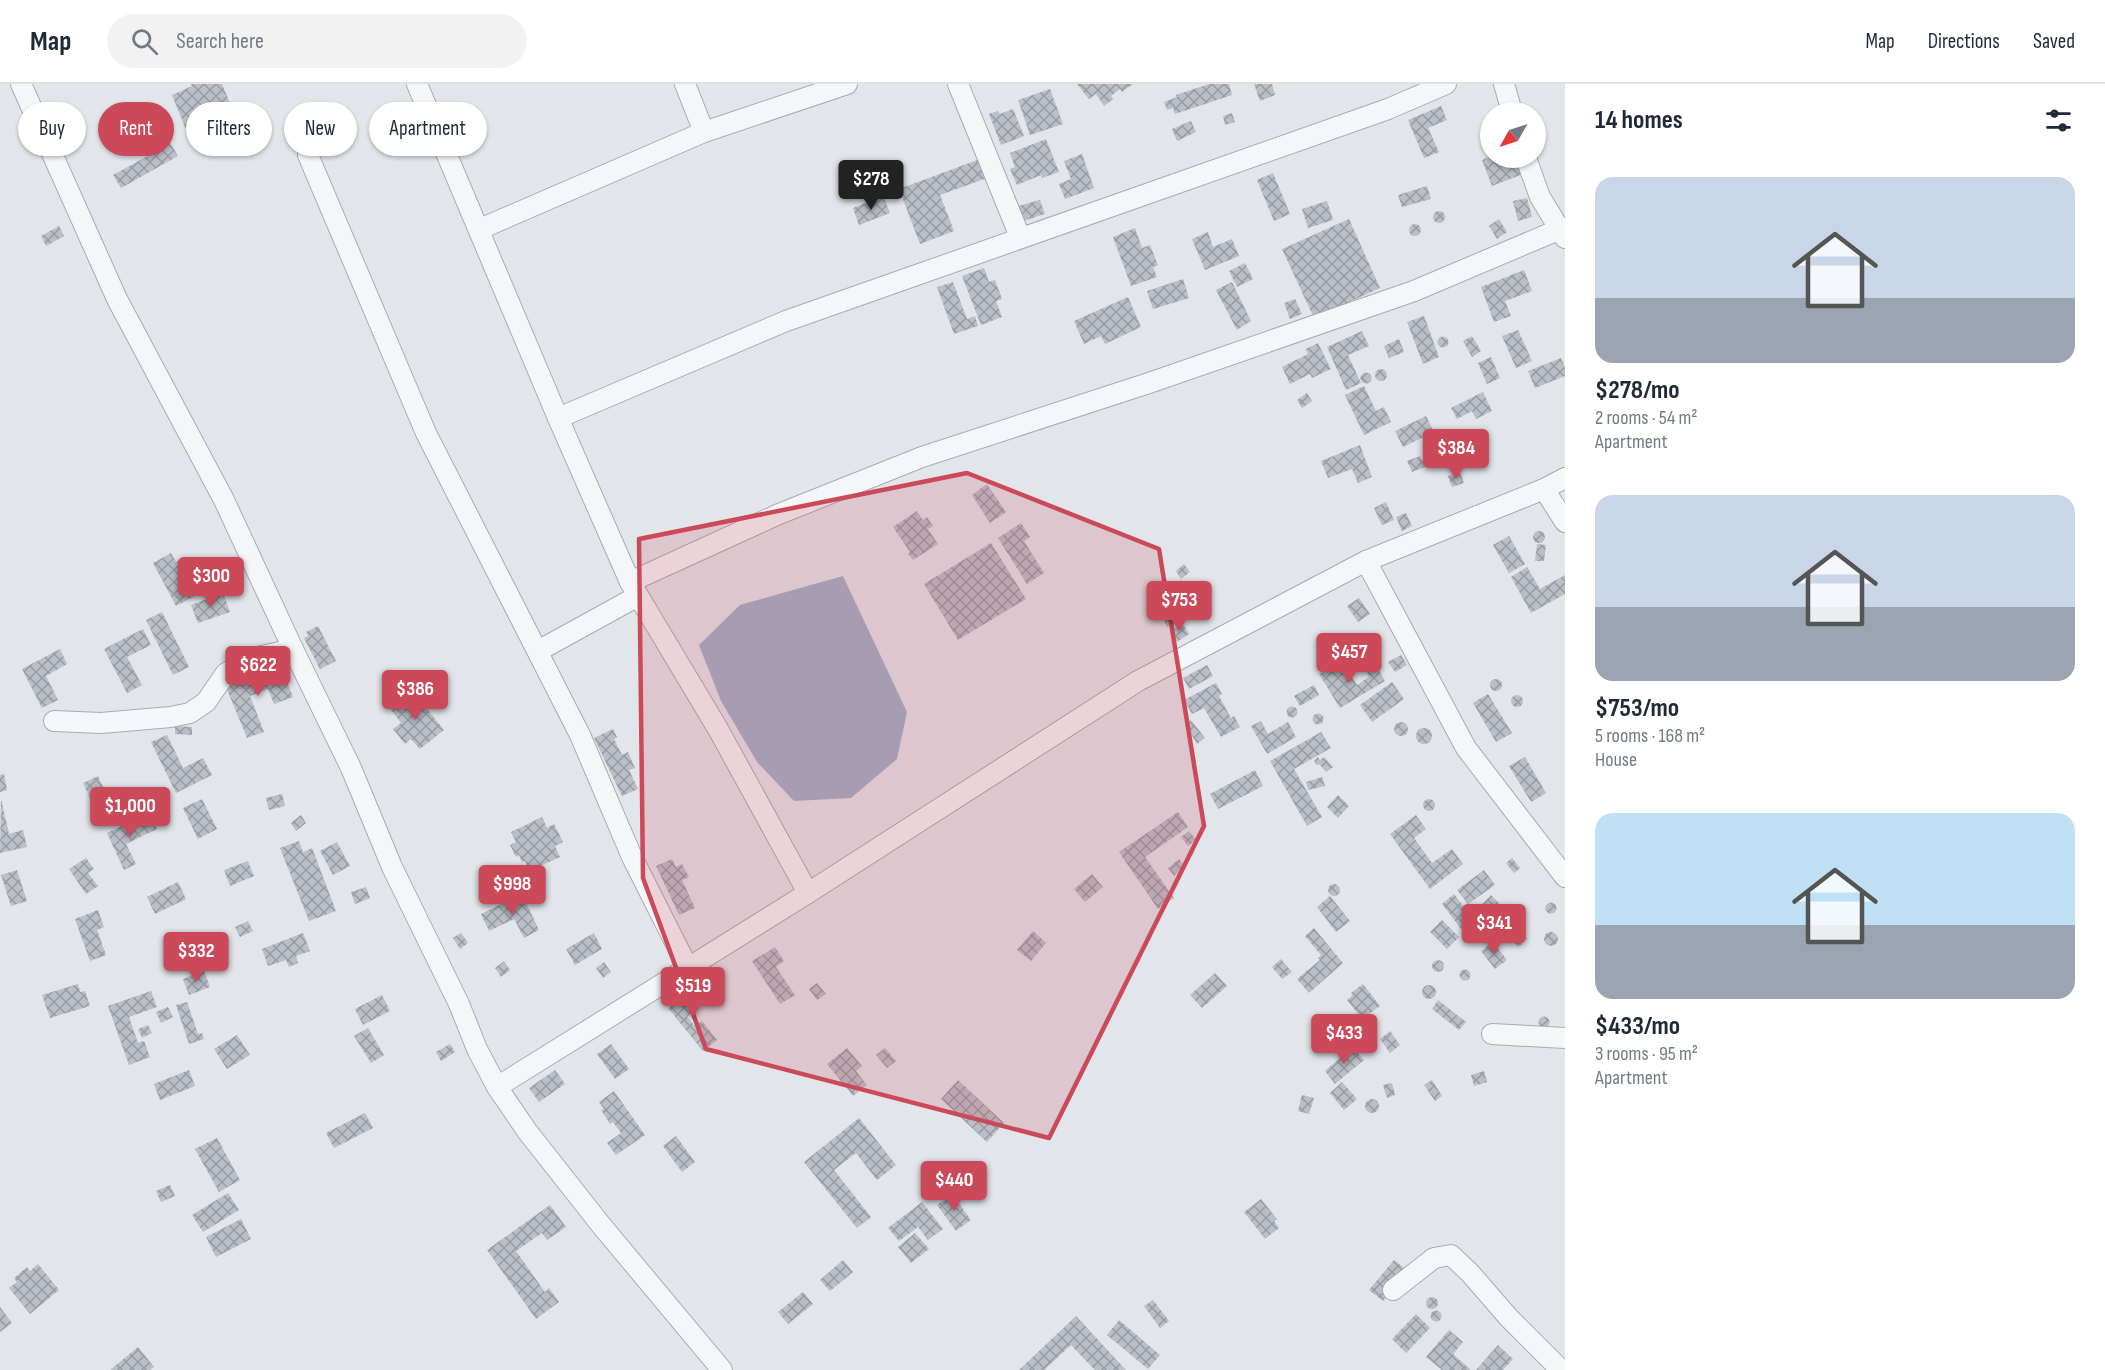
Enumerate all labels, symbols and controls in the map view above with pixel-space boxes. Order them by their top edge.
search box [107,14,527,68]
text: Map [30,25,71,58]
icon: search [128,25,161,58]
text: Search here [176,28,264,55]
text: Map [1865,29,1895,54]
text: Directions [1928,29,2000,54]
text: Saved [2033,29,2075,54]
chip: Buy [18,102,86,156]
chip: Rent [98,102,174,156]
chip: Filters [186,102,272,156]
chip: New [284,102,357,156]
chip: Apartment [369,102,487,156]
north arrow [1480,102,1546,168]
map controls [1480,102,1546,168]
icon: filters [2042,104,2075,137]
text: 14 homes [1595,105,1683,136]
pin: $278 [835,160,907,211]
text: $278 [852,167,890,191]
icon: home [1781,216,1889,324]
text: $278/mo [1595,375,1680,406]
text: 2 rooms · 54 m² [1595,406,1697,430]
pin: $384 [1420,429,1492,480]
text: Apartment [1595,430,1668,454]
text: $384 [1437,436,1475,460]
icon: home [1781,534,1889,642]
pin: $300 [175,557,247,608]
text: $300 [192,564,230,588]
pin: $753 [1143,581,1215,632]
text: $753 [1161,588,1197,612]
pin: $457 [1313,633,1385,684]
text: $457 [1330,640,1368,664]
pin: $622 [222,646,294,697]
text: $622 [239,653,277,677]
pin: $386 [379,670,451,721]
text: $386 [396,677,434,701]
text: $753/mo [1595,693,1679,724]
text: 5 rooms · 168 m² [1595,724,1705,748]
text: House [1595,748,1637,772]
pin: $1,000 [81,787,179,838]
text: $1,000 [104,794,156,818]
icon: home [1781,852,1889,960]
pin: $998 [476,865,548,916]
text: $998 [493,872,531,896]
pin: $341 [1458,904,1530,955]
text: $341 [1476,911,1512,935]
pin: $332 [160,932,232,983]
text: $332 [178,939,214,963]
pin: $519 [657,967,729,1018]
text: $519 [675,974,711,998]
text: $433/mo [1595,1011,1680,1042]
pin: $433 [1308,1014,1380,1065]
text: $433 [1325,1021,1363,1045]
text: 3 rooms · 95 m² [1595,1042,1698,1066]
text: Apartment [1595,1066,1668,1090]
pin: $440 [918,1161,990,1212]
text: $440 [935,1168,973,1192]

